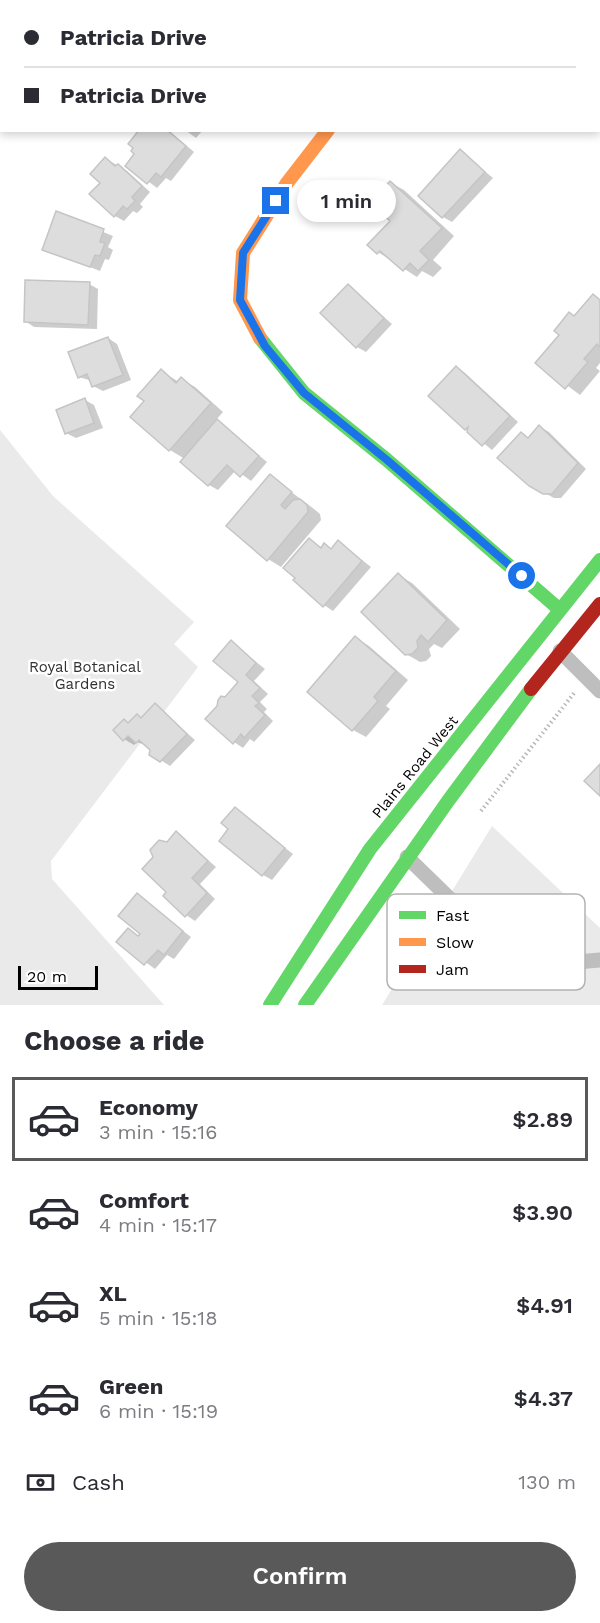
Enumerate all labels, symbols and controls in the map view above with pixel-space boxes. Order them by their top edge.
text: Patricia Drive [60,25,207,50]
text: Patricia Drive [60,83,207,108]
callout: 1 min [297,180,396,222]
route end [262,187,289,214]
text: 1 min [321,189,372,213]
route start [508,562,535,589]
park label: Royal Botanical Gardens [29,658,141,693]
street label: Plains Road West [368,712,462,822]
legend [387,894,585,990]
text: Fast [436,906,469,925]
text: Slow [436,933,474,952]
text: Jam [436,960,469,979]
scale bar [18,963,98,990]
text: 20 m [27,967,67,986]
text: Choose a ride [24,1025,204,1057]
icon: car [27,1092,81,1146]
text: Economy [99,1095,198,1120]
text: $2.89 [513,1107,573,1132]
text: 3 min · 15:16 [99,1120,217,1144]
icon: car [27,1185,81,1239]
text: Comfort [99,1188,189,1213]
text: $3.90 [512,1200,573,1225]
text: 4 min · 15:17 [99,1213,217,1237]
icon: car [27,1278,81,1332]
text: XL [99,1281,127,1306]
text: $4.91 [516,1293,573,1318]
text: 5 min · 15:18 [99,1306,217,1330]
icon: car [27,1371,81,1425]
text: Green [99,1374,163,1399]
text: $4.37 [514,1386,573,1411]
text: 6 min · 15:19 [99,1399,218,1423]
icon: cash [24,1466,57,1499]
text: Cash [72,1470,125,1495]
text: 130 m [518,1470,576,1494]
button: Confirm [24,1542,576,1611]

